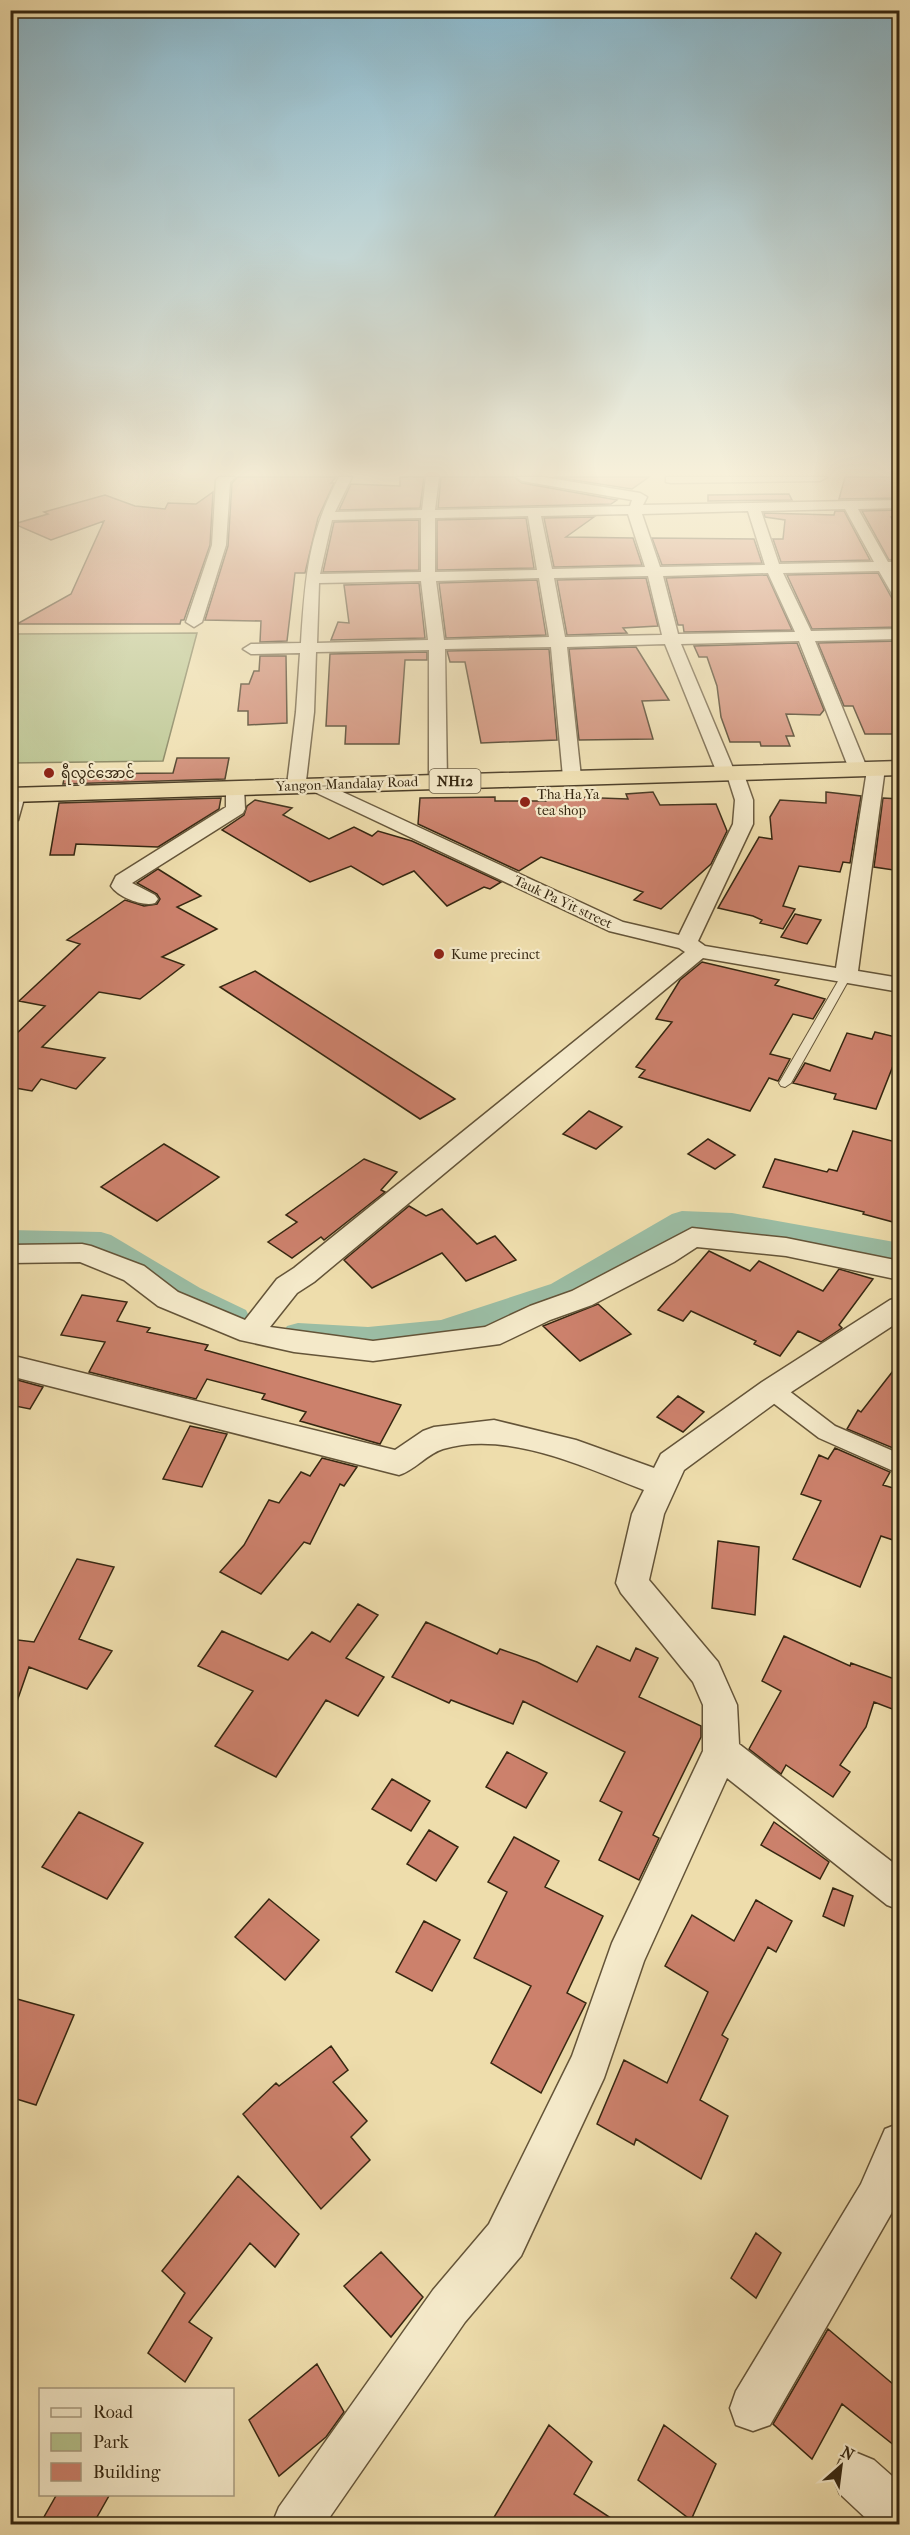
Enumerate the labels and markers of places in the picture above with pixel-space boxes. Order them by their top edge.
place label: ရီလွင်အောင် [61,763,135,785]
marker: ရီလွင်အောင် [42,766,56,780]
place label: Tha Ha Ya tea shop [537,786,600,819]
marker: Tha Ha Ya tea shop [518,795,532,809]
place label: Kume precinct [451,946,540,963]
marker: Kume precinct [432,947,446,961]

